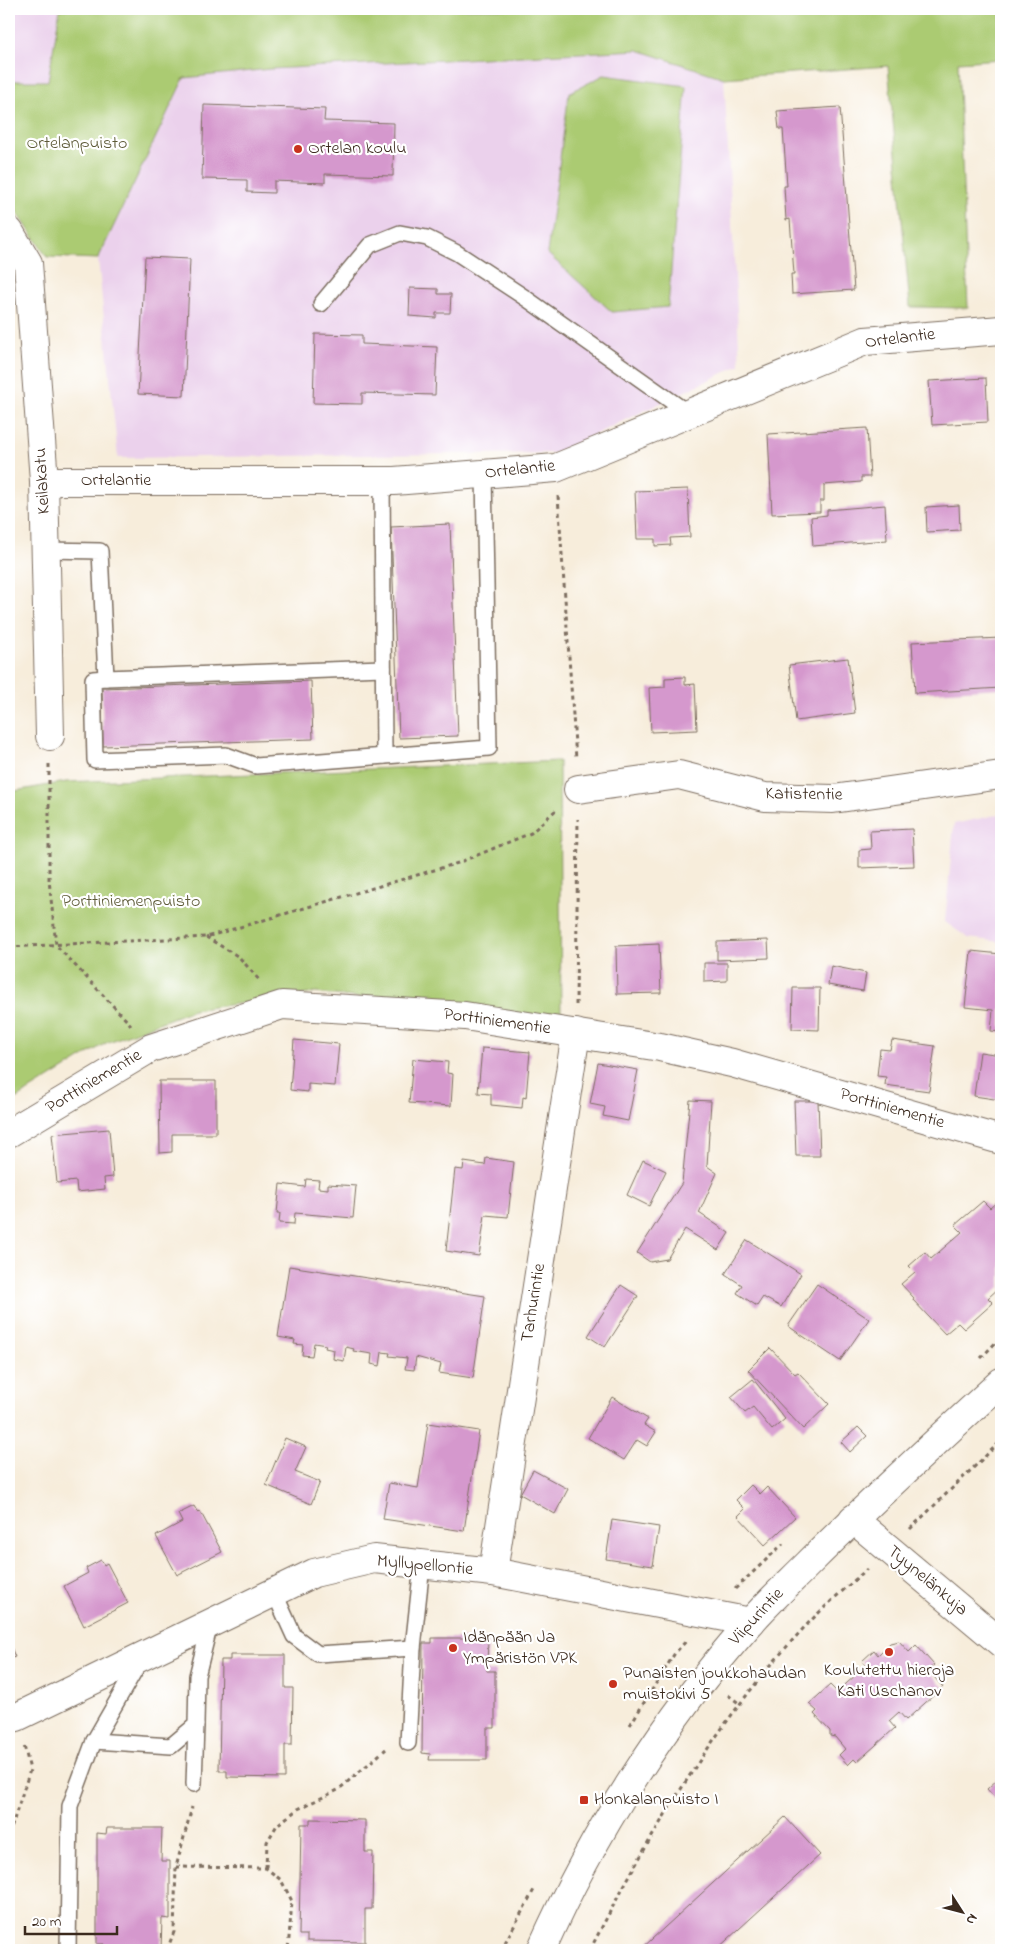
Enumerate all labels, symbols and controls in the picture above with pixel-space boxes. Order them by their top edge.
park label: Ortelanpuisto [27,131,127,157]
place label: Ortelan koulu [308,136,406,162]
marker: Ortelan koulu [292,143,304,155]
street label: Ortelantie [863,322,937,356]
street label: Keilakatu [28,447,58,515]
street label: Ortelantie [484,453,557,487]
street label: Ortelantie [81,468,152,494]
street label: Katistentie [765,781,844,809]
park label: Porttiniemenpuisto [62,889,200,915]
street label: Porttiniementie [442,1002,553,1043]
street label: Porttiniementie [41,1043,148,1121]
street label: Porttiniementie [836,1082,948,1137]
street label: Tarhurintie [515,1261,553,1344]
street label: Tyynelänkuja [881,1539,973,1623]
street label: Myllypellontie [376,1549,475,1583]
street label: Viipurintie [723,1582,791,1653]
place label: Idänpään Ja Ympäristön VPK [463,1625,577,1672]
marker: Idänpään Ja Ympäristön VPK [447,1642,459,1654]
marker: Koulutettu hieroja Kati Uschanov [883,1646,895,1658]
place label: Koulutettu hieroja Kati Uschanov [824,1658,954,1705]
place label: Punaisten joukkohaudan muistokivi 5 [623,1661,806,1708]
marker: Punaisten joukkohaudan muistokivi 5 [607,1678,619,1690]
place label: Honkalanpuisto I [594,1787,719,1813]
marker: Honkalanpuisto I [578,1794,590,1806]
north arrow [938,1886,988,1936]
scale bar [25,1904,118,1936]
text: N [960,1909,983,1929]
text: 20 m [32,1911,62,1933]

